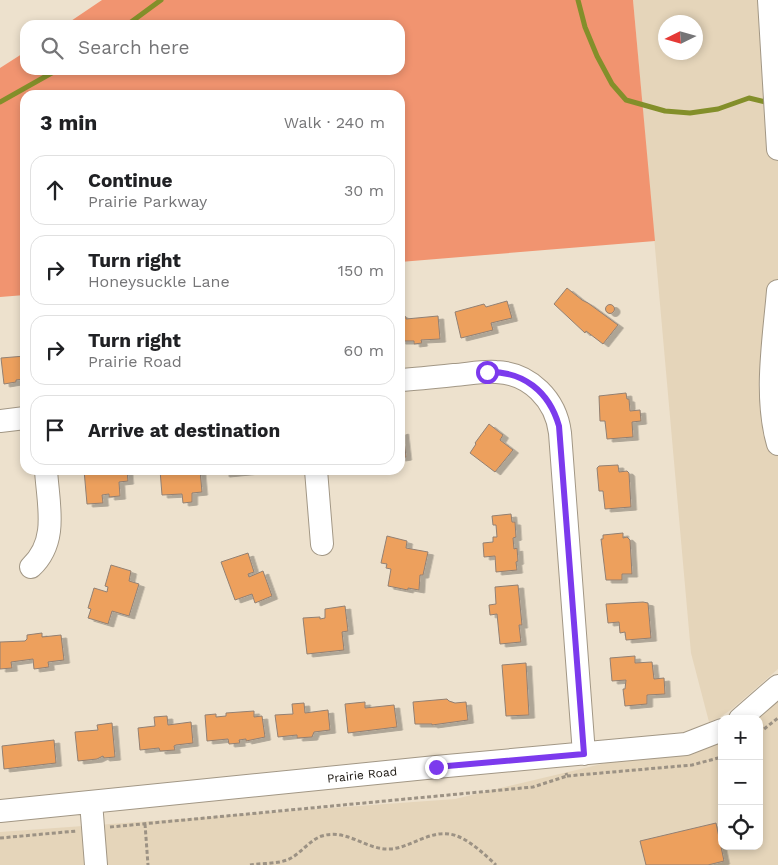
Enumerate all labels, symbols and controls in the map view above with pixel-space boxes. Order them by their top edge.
north arrow [658,15,703,60]
search box [20,20,405,75]
icon: search [38,34,66,62]
text: Search here [78,36,189,59]
text: 3 min [40,110,97,135]
text: Walk · 240 m [284,113,385,132]
text: Continue [88,169,172,192]
icon: ahead [41,176,69,204]
text: 30 m [344,181,384,200]
text: Prairie Parkway [88,192,207,211]
text: Turn right [88,249,181,272]
icon: right [41,256,69,284]
text: 150 m [338,261,384,280]
text: Honeysuckle Lane [88,272,230,291]
text: Turn right [88,329,181,352]
icon: right [41,336,69,364]
text: 60 m [344,341,384,360]
text: Prairie Road [88,352,182,371]
route start [476,361,499,384]
icon: arrive [41,416,69,444]
text: Arrive at destination [88,419,280,442]
map controls [718,715,763,850]
button: + [718,715,763,760]
route end [425,756,448,779]
button: − [718,760,763,805]
street label: Prairie Road [326,764,398,786]
button: locate [718,805,763,850]

